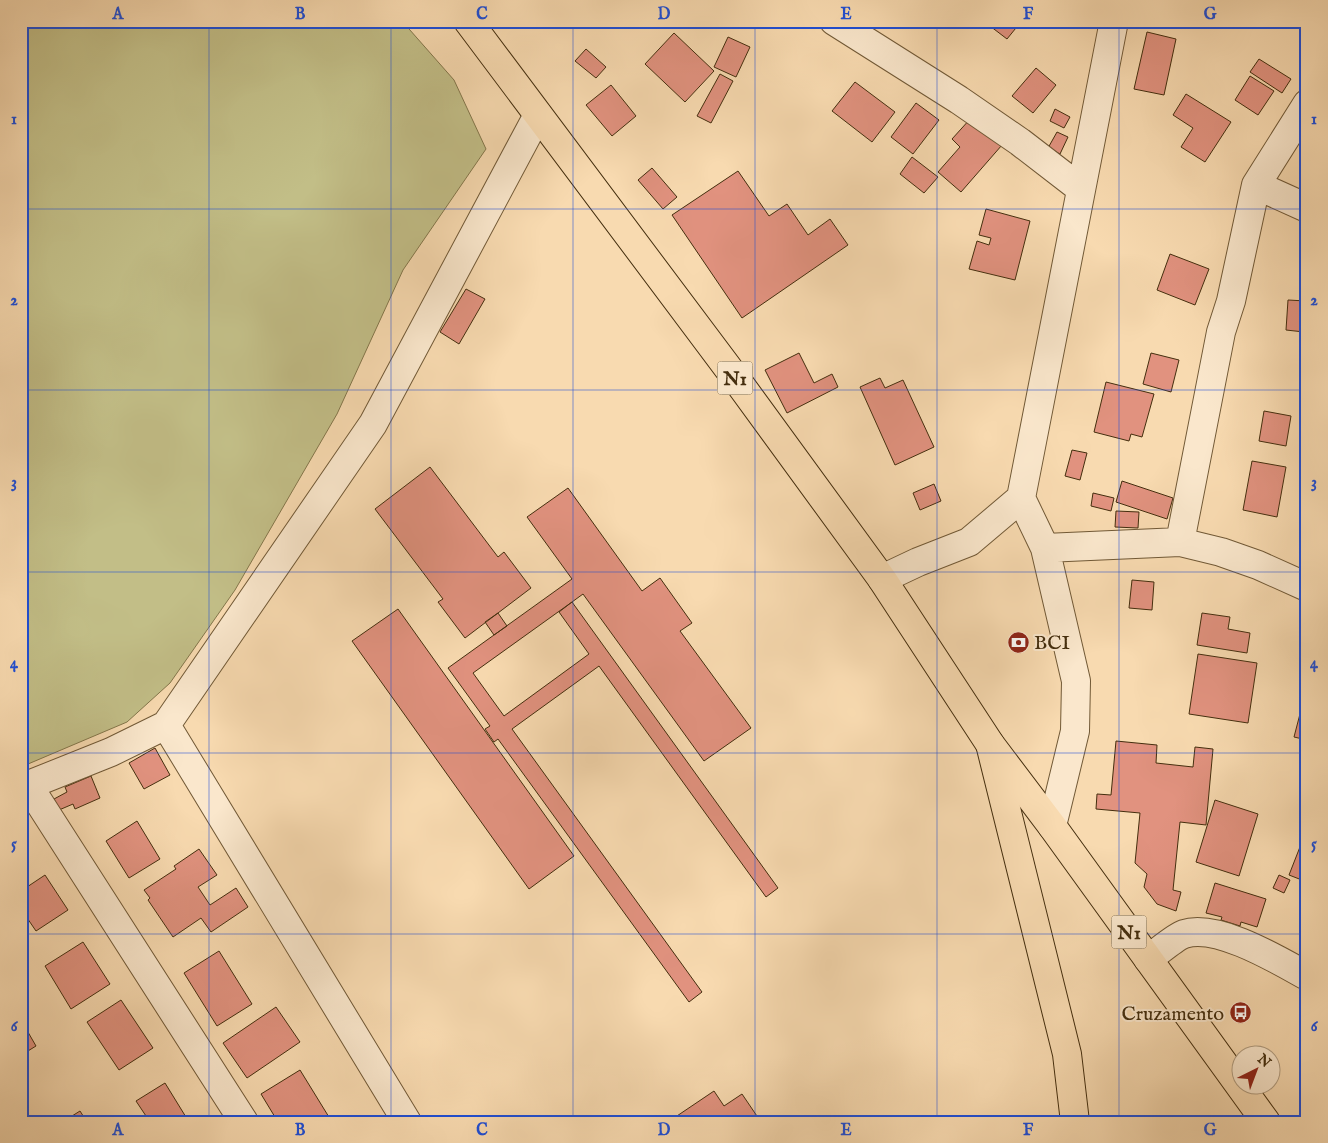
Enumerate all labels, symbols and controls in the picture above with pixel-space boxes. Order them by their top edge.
text: A [112,5,125,25]
text: B [295,5,306,25]
text: C [476,5,488,25]
text: D [658,5,671,25]
text: E [840,5,852,25]
text: F [1023,5,1034,25]
text: G [1204,5,1217,25]
text: 1 [11,110,17,130]
text: 1 [1311,110,1317,130]
text: 2 [10,291,18,311]
text: 2 [1310,291,1318,311]
road number: N1 [718,362,752,394]
text: 3 [11,473,17,493]
text: 3 [1311,473,1317,493]
bank icon: BCI [1006,630,1030,654]
place label: BCI [1034,631,1071,656]
text: 4 [10,654,19,674]
text: 4 [1310,654,1319,674]
text: 5 [11,835,17,855]
text: 5 [1311,835,1317,855]
road number: N1 [1112,916,1146,949]
bus stop icon: Cruzamento [1228,1001,1252,1025]
place label: Cruzamento [1121,1002,1224,1027]
text: 6 [11,1017,19,1037]
text: 6 [1311,1017,1319,1037]
north arrow [1230,1046,1280,1096]
text: N [1253,1050,1275,1072]
text: A [112,1121,125,1141]
text: B [295,1121,306,1141]
text: C [476,1121,488,1141]
text: D [658,1121,671,1141]
text: E [840,1121,852,1141]
text: F [1023,1121,1034,1141]
text: G [1204,1121,1217,1141]

